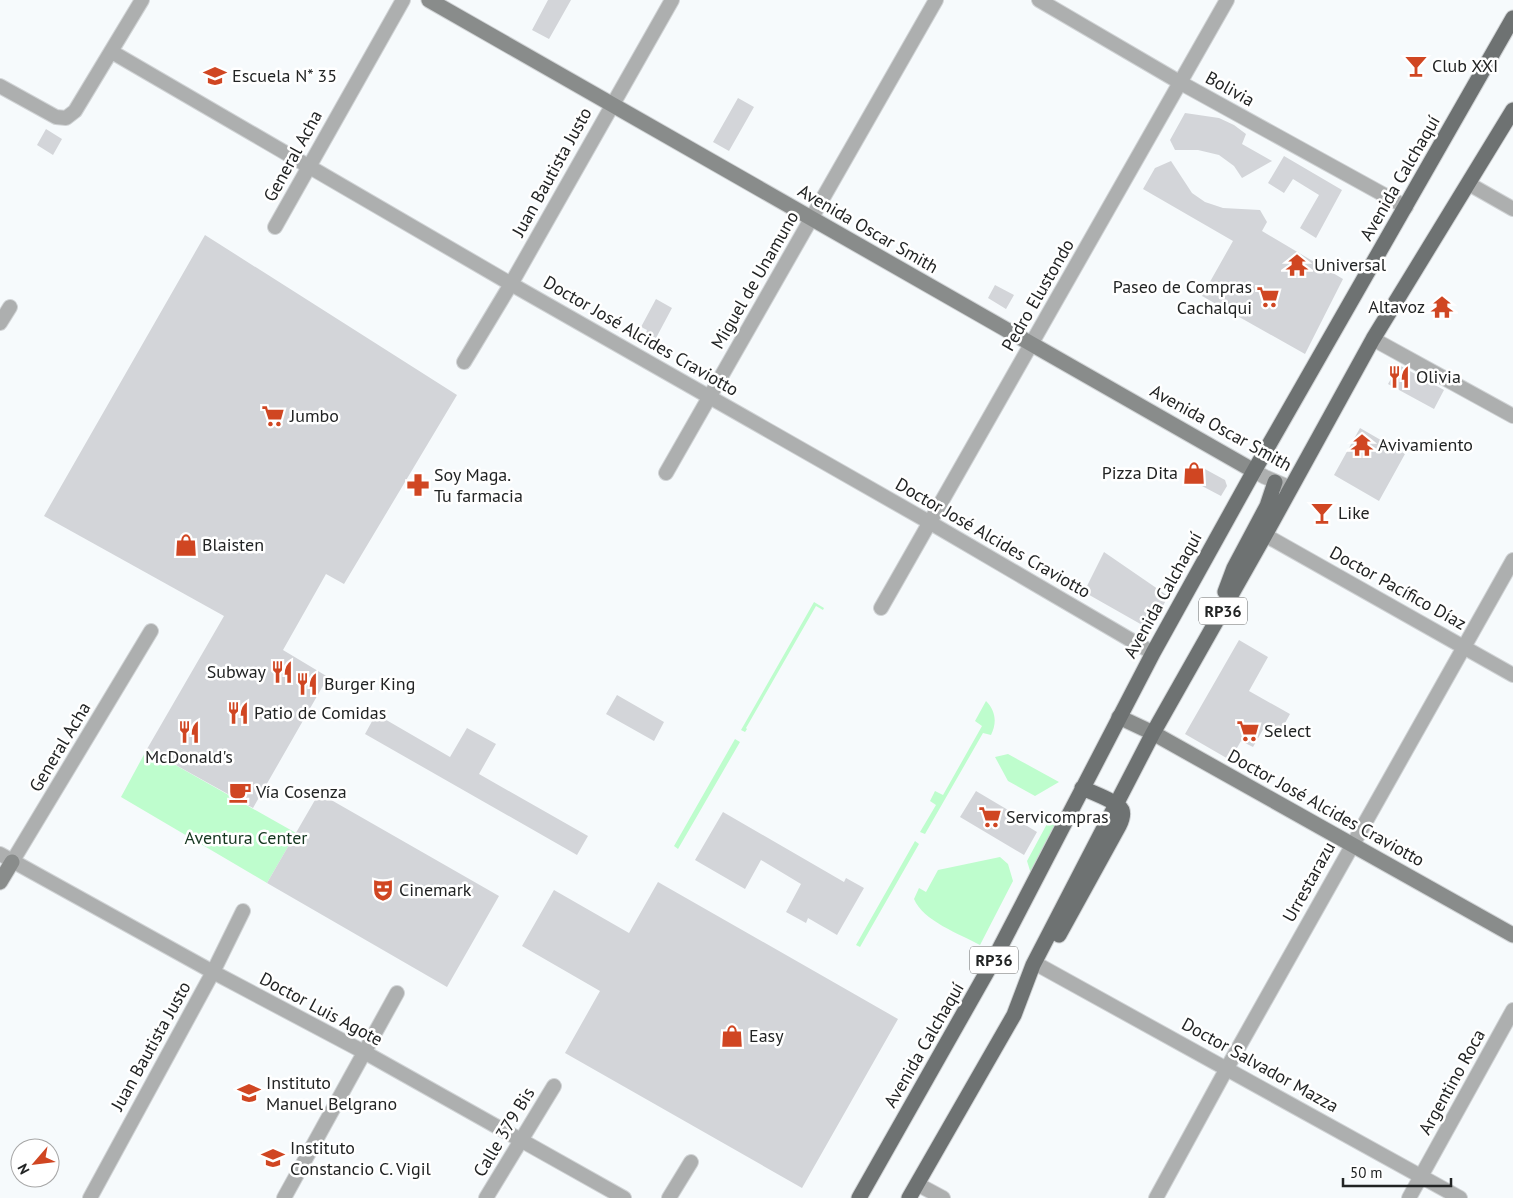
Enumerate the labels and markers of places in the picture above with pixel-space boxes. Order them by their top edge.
bar icon: Club XXI [1403,53,1429,79]
place label: Club XXI [1432,54,1498,77]
school or university icon: Escuela N* 35 [202,63,228,89]
place label: Escuela N* 35 [232,64,337,87]
temple icon: Universal [1284,252,1310,278]
place label: Universal [1314,253,1387,276]
place label: Paseo de Compras Cachalqui [1113,275,1252,319]
supermarket icon: Paseo de Compras Cachalqui [1255,284,1281,310]
temple icon: Altavoz [1429,294,1455,320]
place label: Altavoz [1368,295,1425,318]
restaurant icon: Olivia [1386,364,1412,390]
place label: Olivia [1416,365,1461,388]
supermarket icon: Jumbo [260,403,286,429]
place label: Jumbo [289,404,339,427]
temple icon: Avivamiento [1349,432,1375,458]
place label: Avivamiento [1378,433,1473,456]
shop icon: Pizza Dita [1181,460,1207,486]
place label: Pizza Dita [1102,461,1178,484]
place label: Soy Maga. Tu farmacia [434,463,523,507]
pharmacy icon: Soy Maga. Tu farmacia [405,472,431,498]
bar icon: Like [1309,500,1335,526]
place label: Like [1338,501,1370,524]
shop icon: Blaisten [173,532,199,558]
place label: Blaisten [202,533,264,556]
restaurant icon: Subway [269,659,295,685]
place label: Subway [207,660,267,683]
restaurant icon: Burger King [294,671,320,697]
place label: Burger King [324,672,415,695]
restaurant icon: Patio de Comidas [225,700,251,726]
place label: Patio de Comidas [254,701,386,724]
supermarket icon: Select [1235,718,1261,744]
restaurant icon: McDonald's [176,719,202,745]
place label: Select [1264,719,1311,742]
place label: McDonald's [145,745,233,768]
cafe icon: Vía Cosenza [227,779,253,805]
place label: Vía Cosenza [255,780,347,803]
supermarket icon: Servicompras [977,804,1003,830]
place label: Servicompras [1006,805,1109,828]
theatre icon: Cinemark [370,877,396,903]
place label: Cinemark [399,878,472,901]
shop icon: Easy [719,1023,745,1049]
place label: Easy [749,1024,784,1047]
place label: Instituto Manuel Belgrano [266,1071,397,1115]
school or university icon: Instituto Manuel Belgrano [236,1080,262,1106]
place label: Instituto Constancio C. Vigil [290,1136,432,1180]
school or university icon: Instituto Constancio C. Vigil [260,1145,286,1171]

